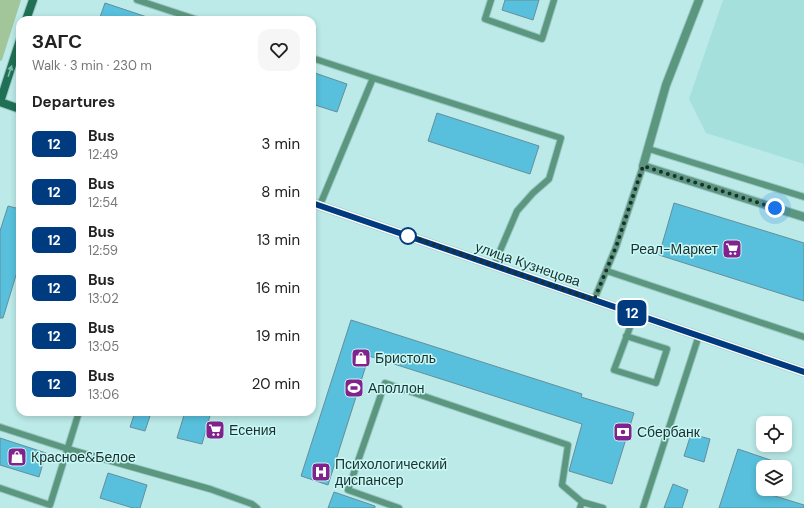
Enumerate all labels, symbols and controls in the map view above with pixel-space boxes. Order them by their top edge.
text: ЗАГС [32,29,82,54]
button: heart [258,29,300,71]
text: Walk · 3 min · 230 m [32,57,152,74]
one-way arrow [7,65,13,77]
text: Departures [32,92,115,112]
text: Bus [88,126,115,146]
text: 3 min [262,134,300,154]
text: 12 [47,135,61,153]
text: 12:49 [88,146,118,163]
text: Bus [88,174,115,194]
text: 8 min [261,182,300,202]
text: 12 [47,183,61,201]
text: 12:54 [88,194,118,211]
your location [765,198,785,218]
text: Bus [88,222,115,242]
unlabelled marker [399,227,417,245]
text: 13 min [257,230,300,250]
text: 12 [47,231,61,249]
street label: улица Кузнецова [473,238,583,290]
supermarket icon: Реал-Маркет [721,238,743,260]
place label: Реал-Маркет [631,240,719,258]
text: 12:59 [88,242,118,259]
text: Bus [88,270,115,290]
text: 16 min [256,278,300,298]
text: 12 [47,279,61,297]
text: 13:02 [88,290,119,307]
line badge: 12 [614,300,650,326]
text: 12 [625,304,639,322]
text: Bus [88,318,115,338]
text: 19 min [256,326,300,346]
text: 12 [47,327,61,345]
text: 13:05 [88,338,119,355]
shop icon: Бристоль [350,347,372,369]
place label: Бристоль [375,349,436,367]
text: Bus [88,366,115,386]
text: 20 min [252,374,300,394]
text: 12 [47,375,61,393]
sports icon: Аполлон [343,377,365,399]
place label: Аполлон [368,379,424,397]
text: 13:06 [88,386,119,403]
map controls [756,416,792,496]
button: locate [756,416,792,452]
supermarket icon: Есения [204,419,226,441]
place label: Есения [229,421,276,439]
bank icon: Сбербанк [612,421,634,443]
place label: Сбербанк [637,423,701,441]
shop icon: Красное&Белое [6,446,28,468]
place label: Красное&Белое [31,448,136,466]
place label: Психологический диспансер [335,455,447,489]
button: layers [756,460,792,496]
hospital icon: Психологический диспансер [310,461,332,483]

